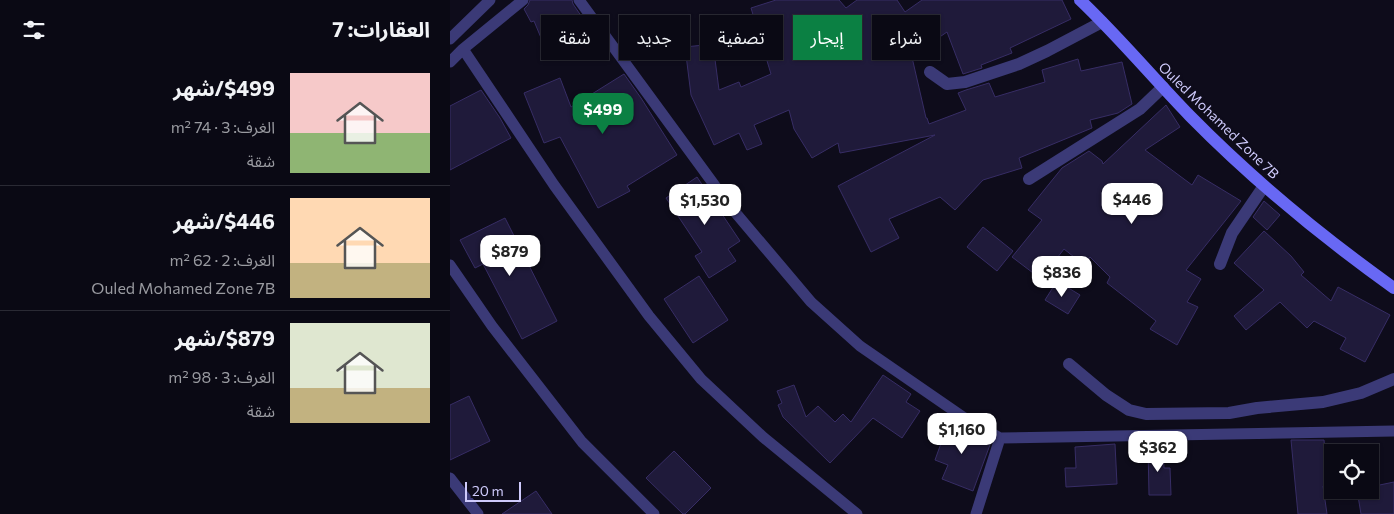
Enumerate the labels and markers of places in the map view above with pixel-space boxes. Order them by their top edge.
pin: $499 [573,92,633,135]
pin: $446 [1102,182,1162,225]
pin: $1,530 [664,184,746,226]
pin: $879 [480,234,540,277]
pin: $836 [1032,256,1092,298]
pin: $1,160 [921,412,1003,455]
pin: $362 [1128,430,1188,473]

